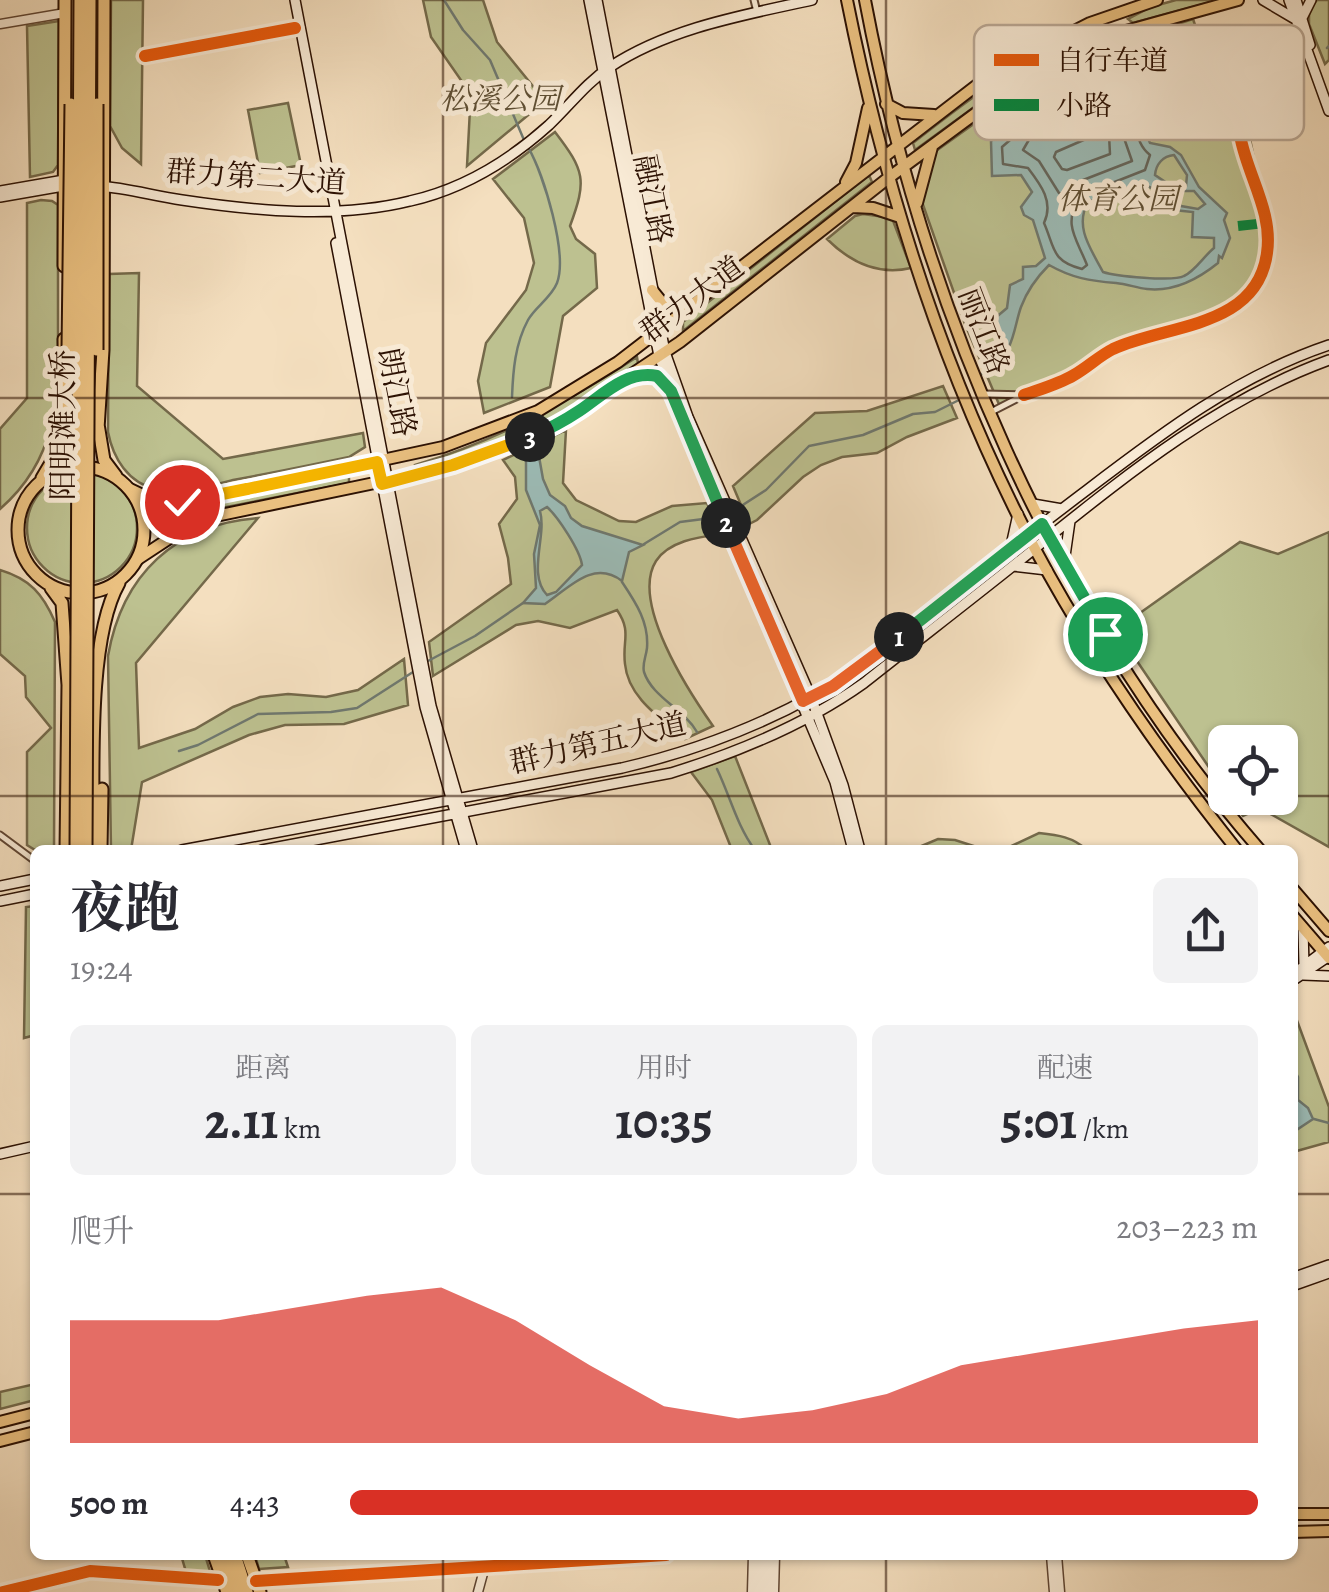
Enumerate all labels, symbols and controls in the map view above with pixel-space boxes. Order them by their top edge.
legend [974,25,1304,140]
text: 自行车道 [1056,42,1168,80]
park label: 松溪公园 [440,79,564,119]
text: 小路 [1056,87,1112,125]
street label: 群力第二大道 [165,151,347,203]
street label: 融江路 [625,151,681,247]
park label: 体育公园 [1058,179,1182,219]
street label: 群力大道 [632,247,752,351]
street label: 丽江路 [949,282,1019,380]
street label: 朗江路 [369,344,425,440]
street label: 阳明滩大桥 [43,350,83,500]
pin: 3 [505,412,555,462]
text: 3 [524,418,536,456]
pin [140,460,225,545]
icon: check [155,475,210,530]
pin: 2 [701,498,751,548]
text: 2 [719,504,733,542]
pin [1063,592,1148,677]
icon: arrive [1078,607,1133,662]
pin: 1 [874,612,924,662]
text: 1 [894,618,904,656]
street label: 群力第五大道 [506,703,690,783]
map controls [1208,725,1298,815]
button: locate [1208,725,1298,815]
text: 夜跑 [70,871,180,946]
button: share [1153,878,1258,983]
text: 19:24 [70,946,133,990]
text: 距离 [235,1049,291,1087]
text: 用时 [636,1049,692,1087]
text: 配速 [1037,1049,1093,1087]
text: 2.11 [205,1087,278,1155]
text: 10:35 [615,1087,713,1155]
text: 5:01 [1001,1087,1077,1155]
text: km [278,1110,321,1148]
text: /km [1077,1110,1129,1148]
text: 203–223 m [1116,1205,1258,1249]
text: 爬升 [70,1209,134,1253]
text: 500 m [70,1481,148,1525]
text: 4:43 [230,1481,280,1525]

